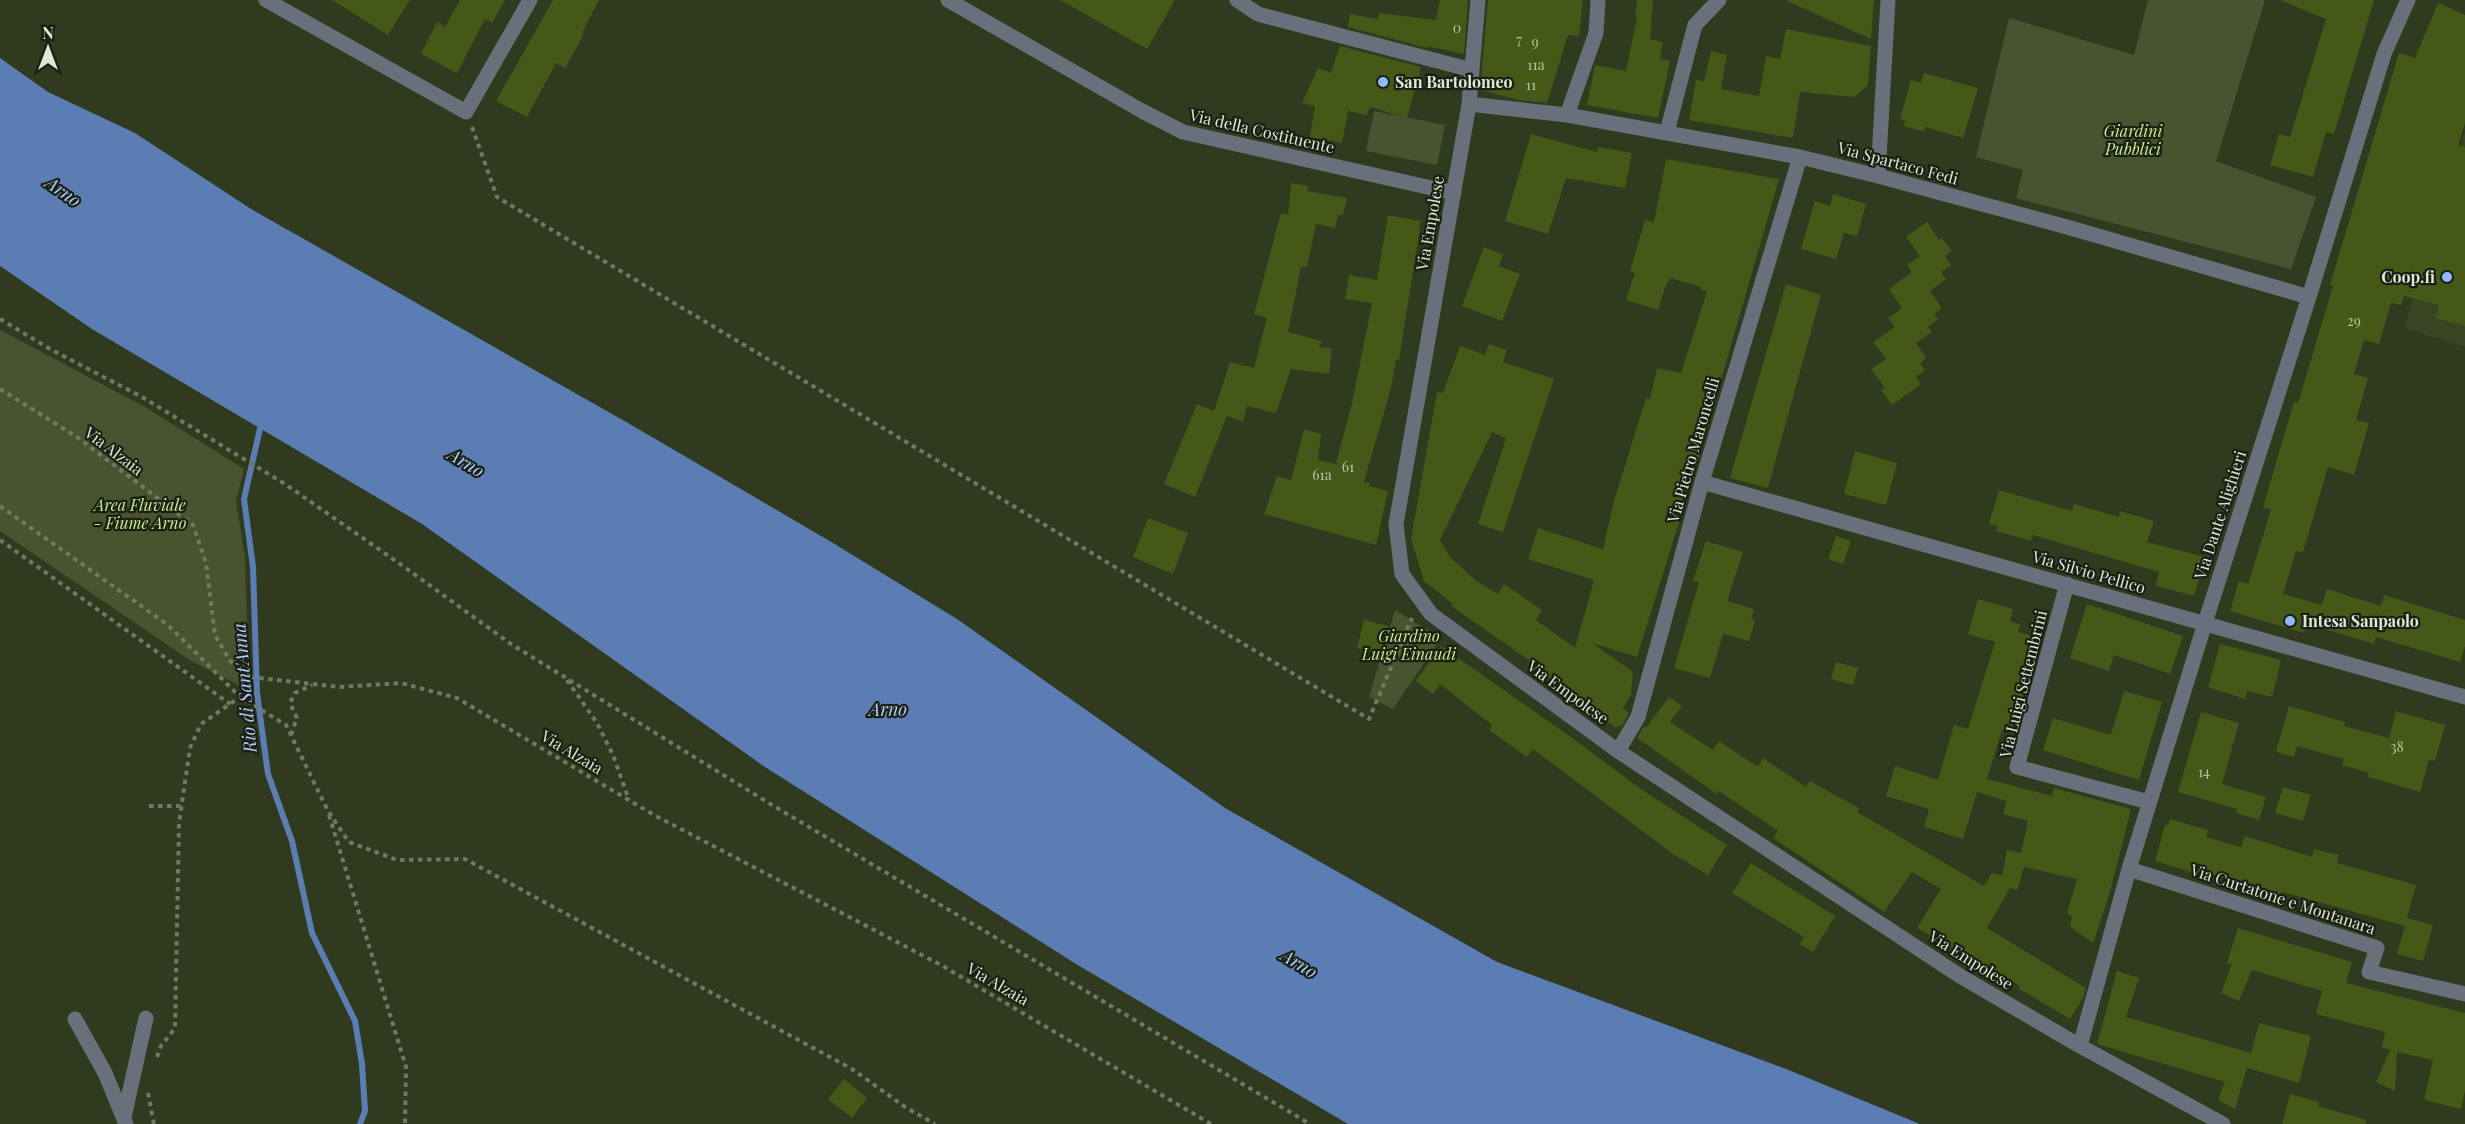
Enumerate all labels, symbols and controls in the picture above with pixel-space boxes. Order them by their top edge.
north arrow [18,18,78,78]
house number: 0 [1453,18,1461,37]
text: N [42,22,54,43]
house number: 7 [1516,30,1522,49]
house number: 9 [1531,32,1539,51]
house number: 11a [1527,55,1545,74]
place label: San Bartolomeo [1395,71,1513,92]
marker: San Bartolomeo [1376,75,1390,89]
house number: 11 [1526,75,1536,94]
street label: Via della Costituente [1187,103,1337,157]
park label: Giardini Pubblici [2104,120,2163,159]
street label: Via Spartaco Fedi [1835,136,1961,189]
water label: Arno [39,169,86,212]
street label: Via Empolese [1411,174,1448,273]
place label: Coop.fi [2381,266,2435,287]
marker: Coop.fi [2440,270,2454,284]
house number: 29 [2347,311,2361,330]
street label: Via Pietro Maroncelli [1661,375,1723,526]
street label: Via Alzaia [80,421,148,480]
water label: Arno [442,441,489,482]
street label: Via Dante Alighieri [2189,448,2250,583]
house number: 61 [1342,457,1354,476]
house number: 61a [1312,465,1332,484]
park label: Area Fluviale - Fiume Arno [92,494,187,533]
street label: Via Silvio Pellico [2029,545,2148,598]
street label: Via Luigi Settembrini [1994,608,2051,761]
place label: Intesa Sanpaolo [2302,610,2419,631]
marker: Intesa Sanpaolo [2283,614,2297,628]
water label: Rio di Sant'Anna [226,622,262,755]
park label: Giardino Luigi Einaudi [1361,625,1457,664]
street label: Via Empolese [1523,654,1613,728]
water label: Arno [867,697,907,721]
street label: Via Alzaia [537,724,607,778]
house number: 38 [2390,737,2404,756]
house number: 14 [2198,762,2210,781]
street label: Via Curtatone e Montanara [2187,858,2378,938]
street label: Via Empolese [1924,925,2017,994]
water label: Arno [1275,942,1322,983]
street label: Via Alzaia [962,957,1033,1010]

